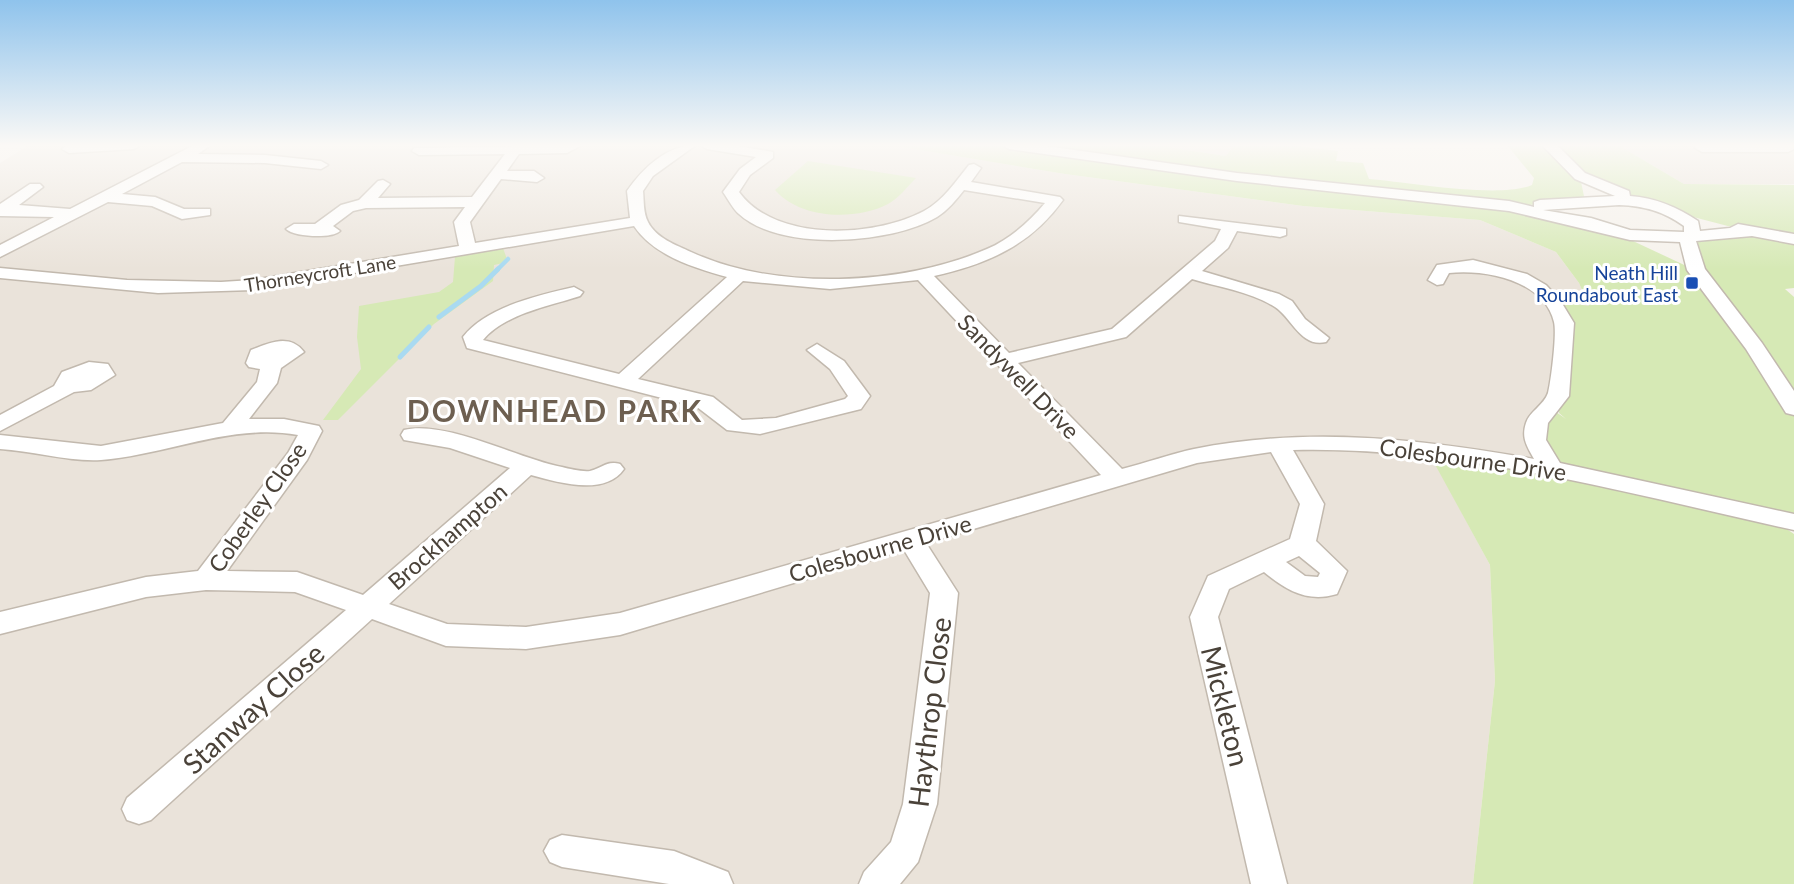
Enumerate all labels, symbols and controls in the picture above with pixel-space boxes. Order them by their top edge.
street label: Thorneycroft Lane [243,250,397,296]
place label: Neath Hill Roundabout East [1536,261,1678,306]
marker: Neath Hill Roundabout East [1684,275,1700,291]
street label: Sandywell Drive [952,308,1086,444]
district label: DOWNHEAD PARK [407,392,703,428]
street label: Colesbourne Drive [1378,432,1568,486]
street label: Coberley Close [202,437,312,577]
street label: Brockhampton [382,477,512,595]
street label: Colesbourne Drive [786,509,974,587]
street label: Haythrop Close [900,615,958,809]
street label: Stanway Close [175,636,331,780]
street label: Mickleton [1195,642,1257,770]

